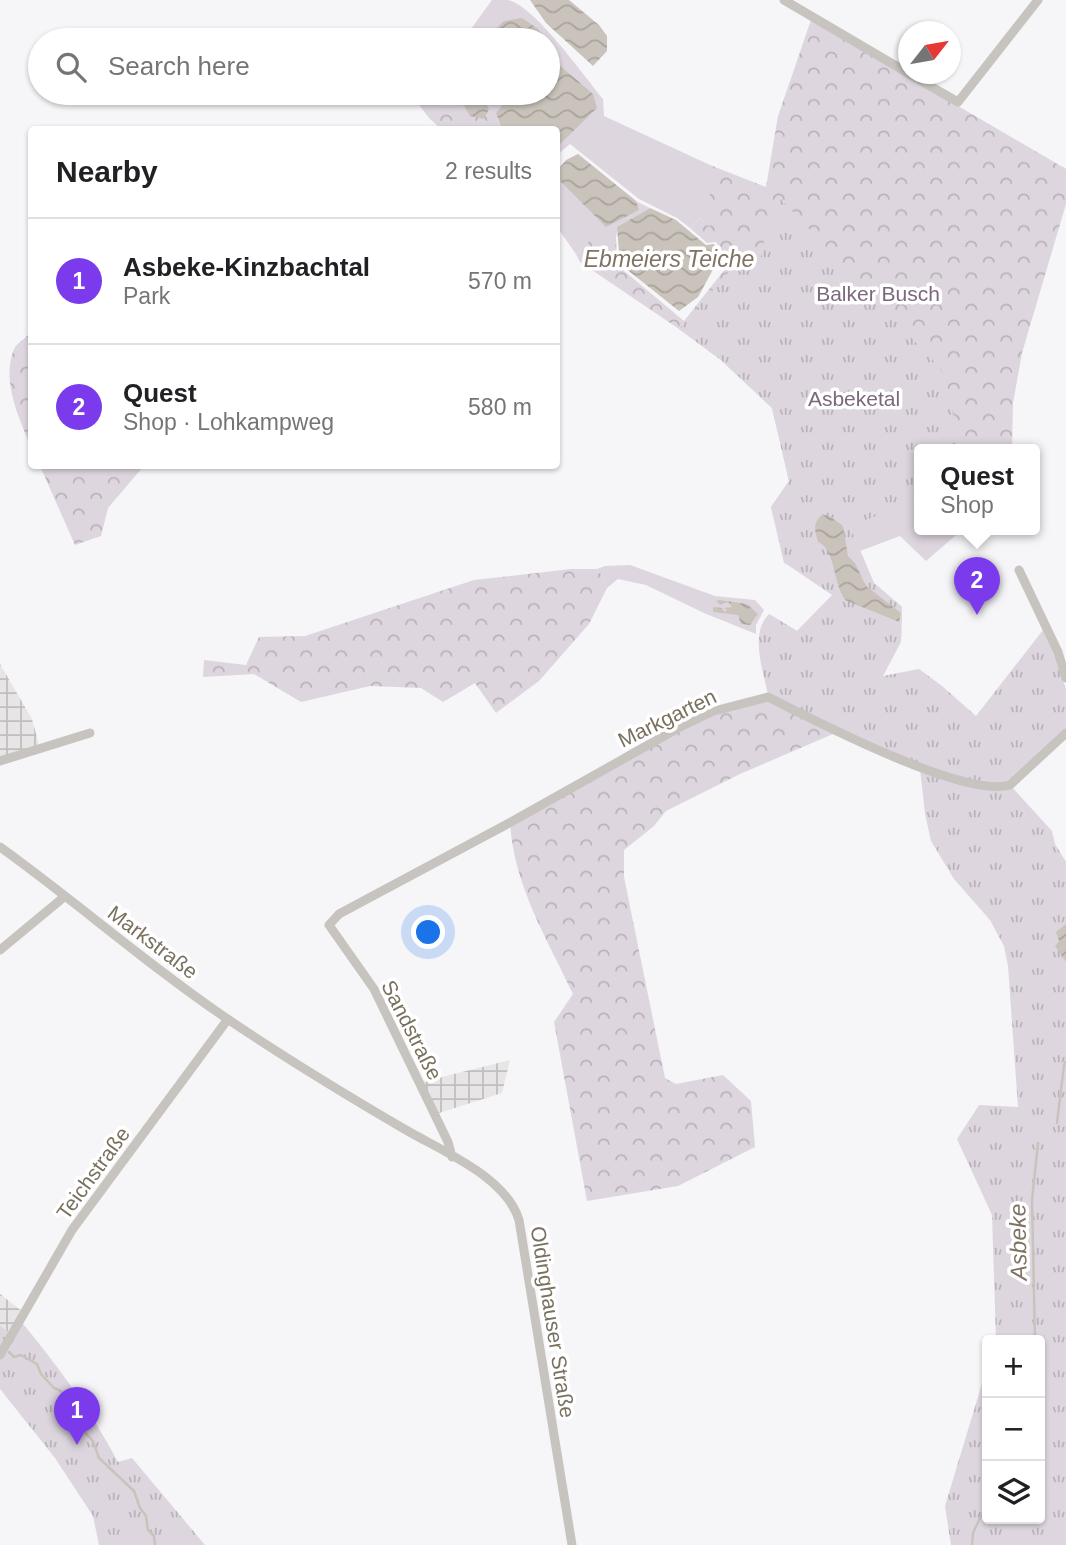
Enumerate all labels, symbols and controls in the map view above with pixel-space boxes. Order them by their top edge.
north arrow [898,21,961,84]
search box [28,28,560,105]
icon: search [52,48,90,86]
text: Search here [108,51,250,81]
text: Nearby [56,155,158,188]
text: 2 results [445,158,532,184]
water label: Ebmeiers Teiche [584,246,754,272]
text: Asbeke-Kinzbachtal [123,252,370,282]
text: 1 [73,268,85,294]
text: 570 m [468,268,532,294]
park label: Balker Busch [816,282,940,305]
text: Park [123,283,170,309]
text: Quest [123,378,197,408]
park label: Asbeketal [808,387,900,410]
text: 2 [73,394,85,420]
text: 580 m [468,394,532,420]
text: Shop · Lohkampweg [123,409,334,435]
popup [914,444,1040,535]
text: Quest [940,461,1014,491]
text: Shop [940,492,994,518]
pin: 2 [954,557,1000,615]
street label: Markgarten [614,684,720,752]
street label: Markstraße [104,901,202,983]
your location [411,915,445,949]
street label: Sandstraße [377,976,447,1084]
street label: Teichstraße [52,1122,134,1224]
water label: Asbeke [1004,1203,1032,1283]
street label: Oldinghauser Straße [526,1225,580,1419]
map controls [982,1335,1045,1524]
button: + [982,1335,1045,1398]
pin: 1 [54,1387,100,1445]
button: − [982,1398,1045,1461]
button: layers [982,1461,1045,1524]

